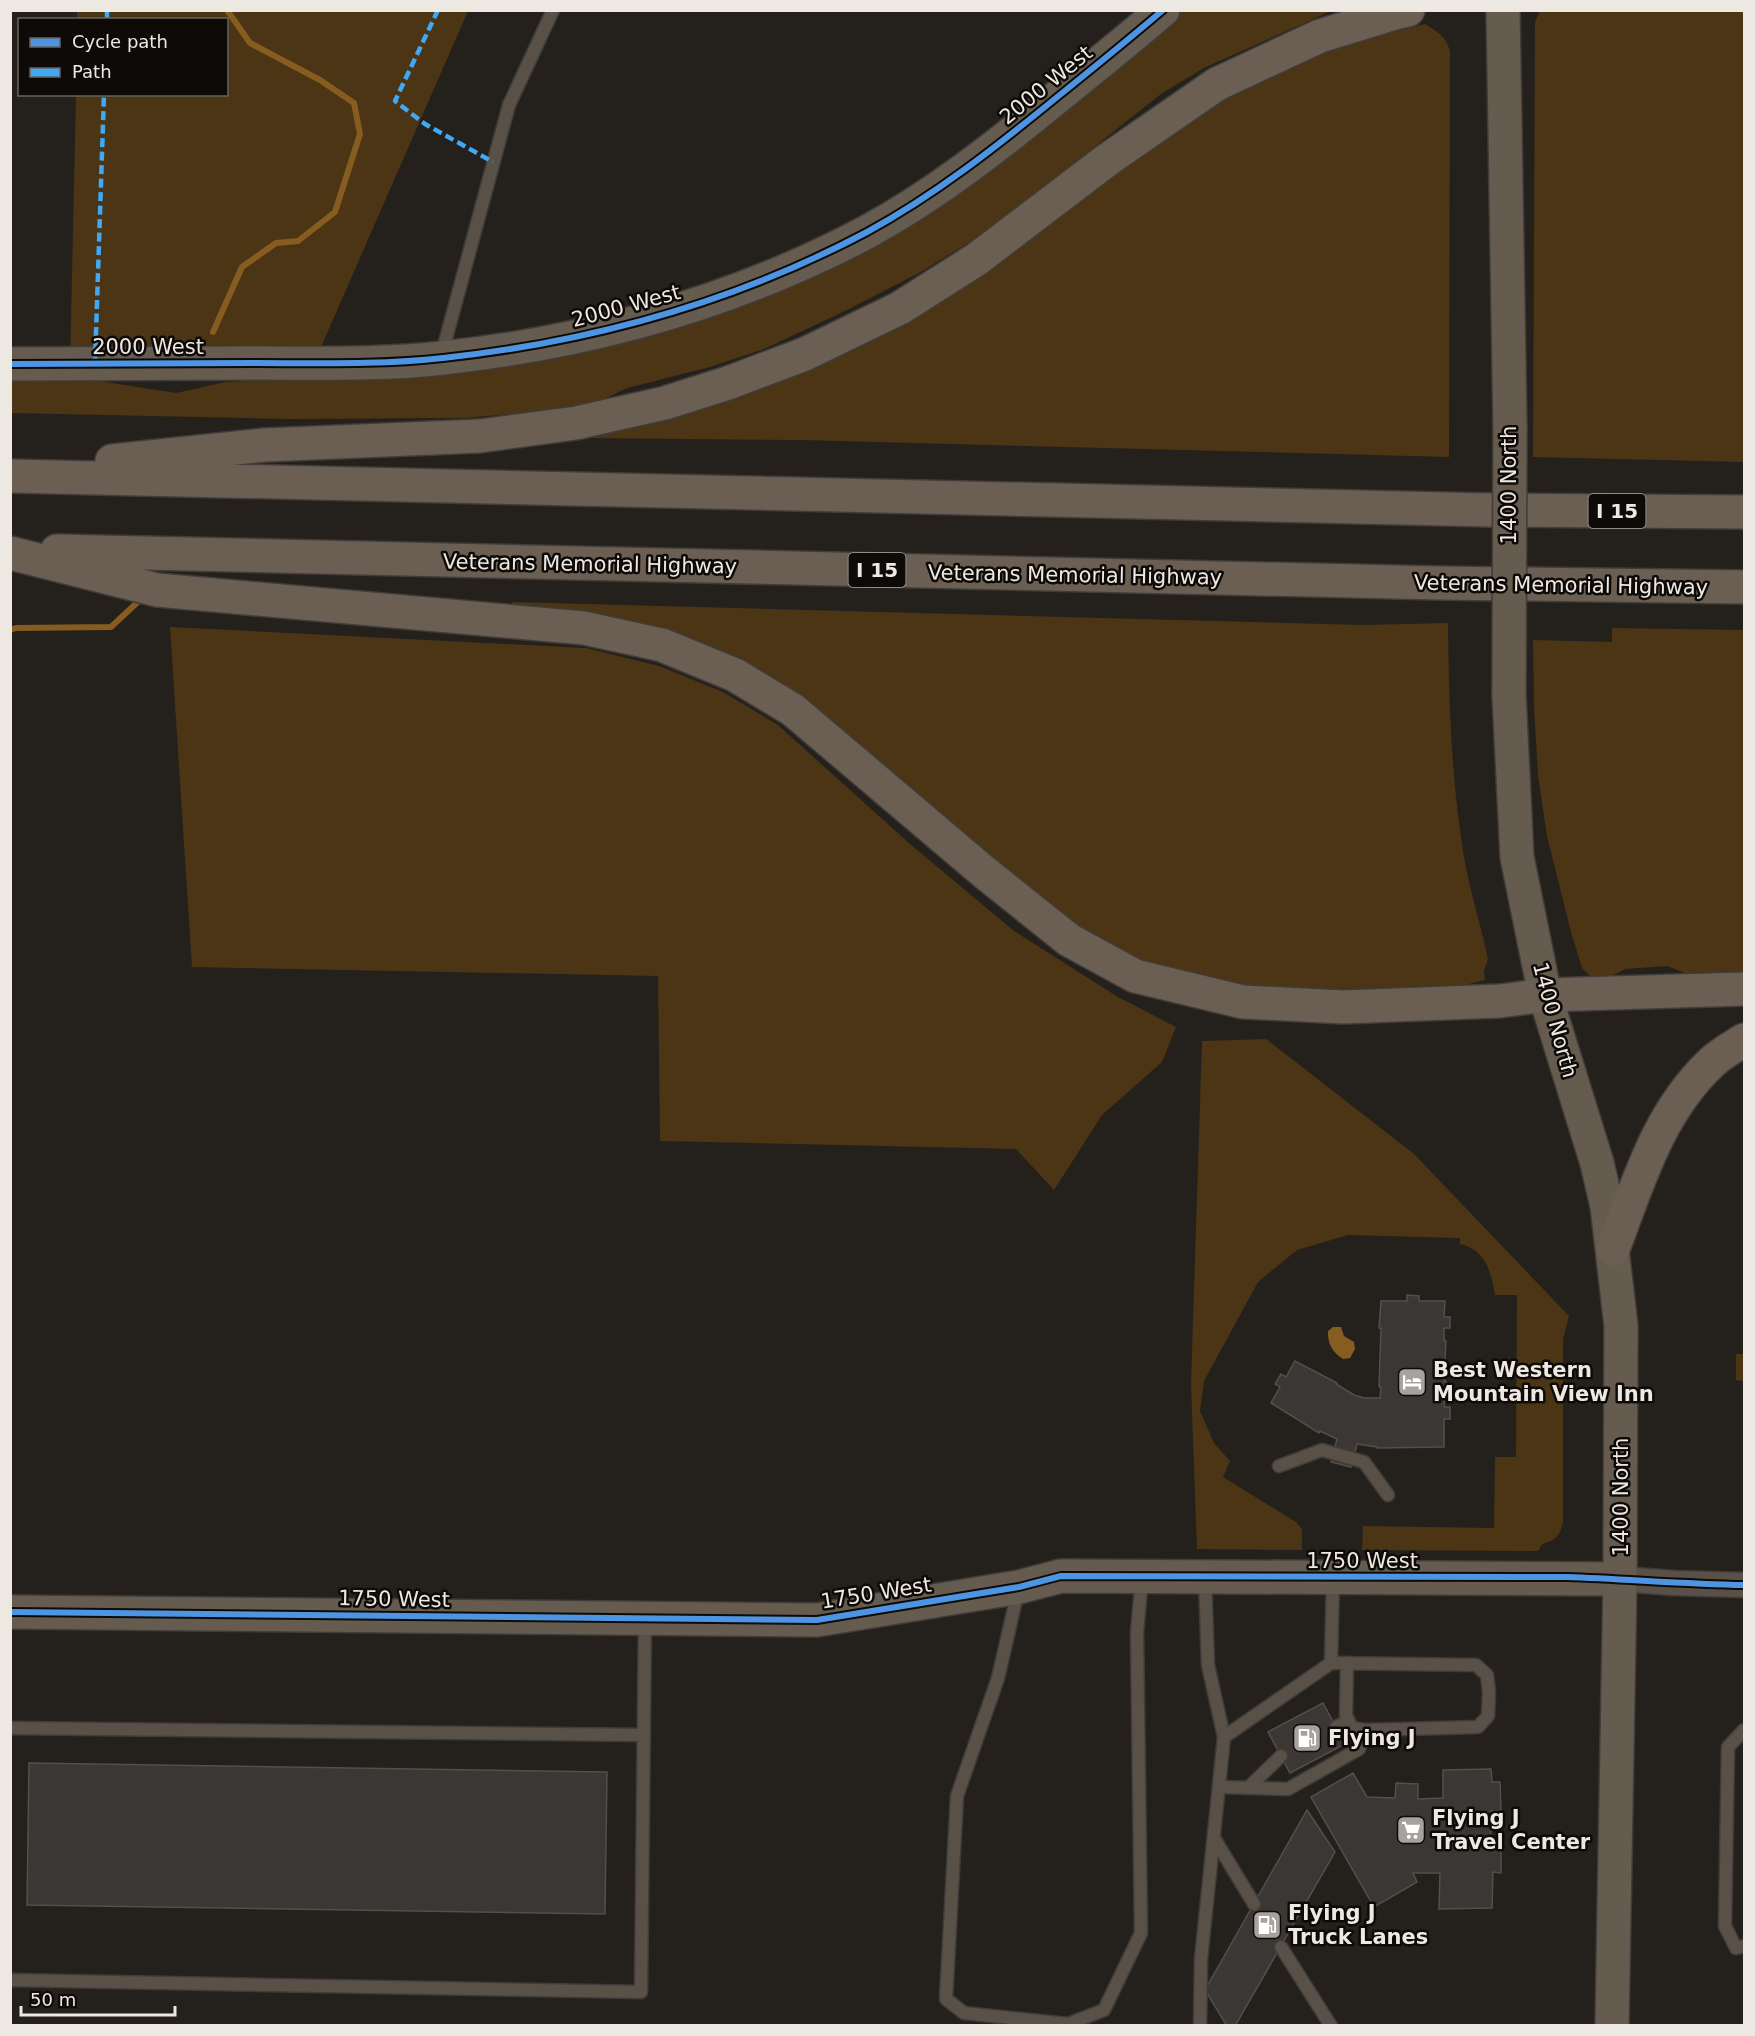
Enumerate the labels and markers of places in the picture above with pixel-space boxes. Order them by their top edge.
place label: Best Western Mountain View Inn [1433,1358,1654,1406]
hotel icon: Best Western Mountain View Inn [1396,1366,1428,1398]
fuel station icon: Flying J [1291,1722,1323,1754]
place label: Flying J [1328,1726,1416,1750]
place label: Flying J Travel Center [1432,1806,1591,1854]
supermarket icon: Flying J Travel Center [1395,1814,1427,1846]
place label: Flying J Truck Lanes [1288,1901,1428,1949]
fuel station icon: Flying J Truck Lanes [1251,1909,1283,1941]

